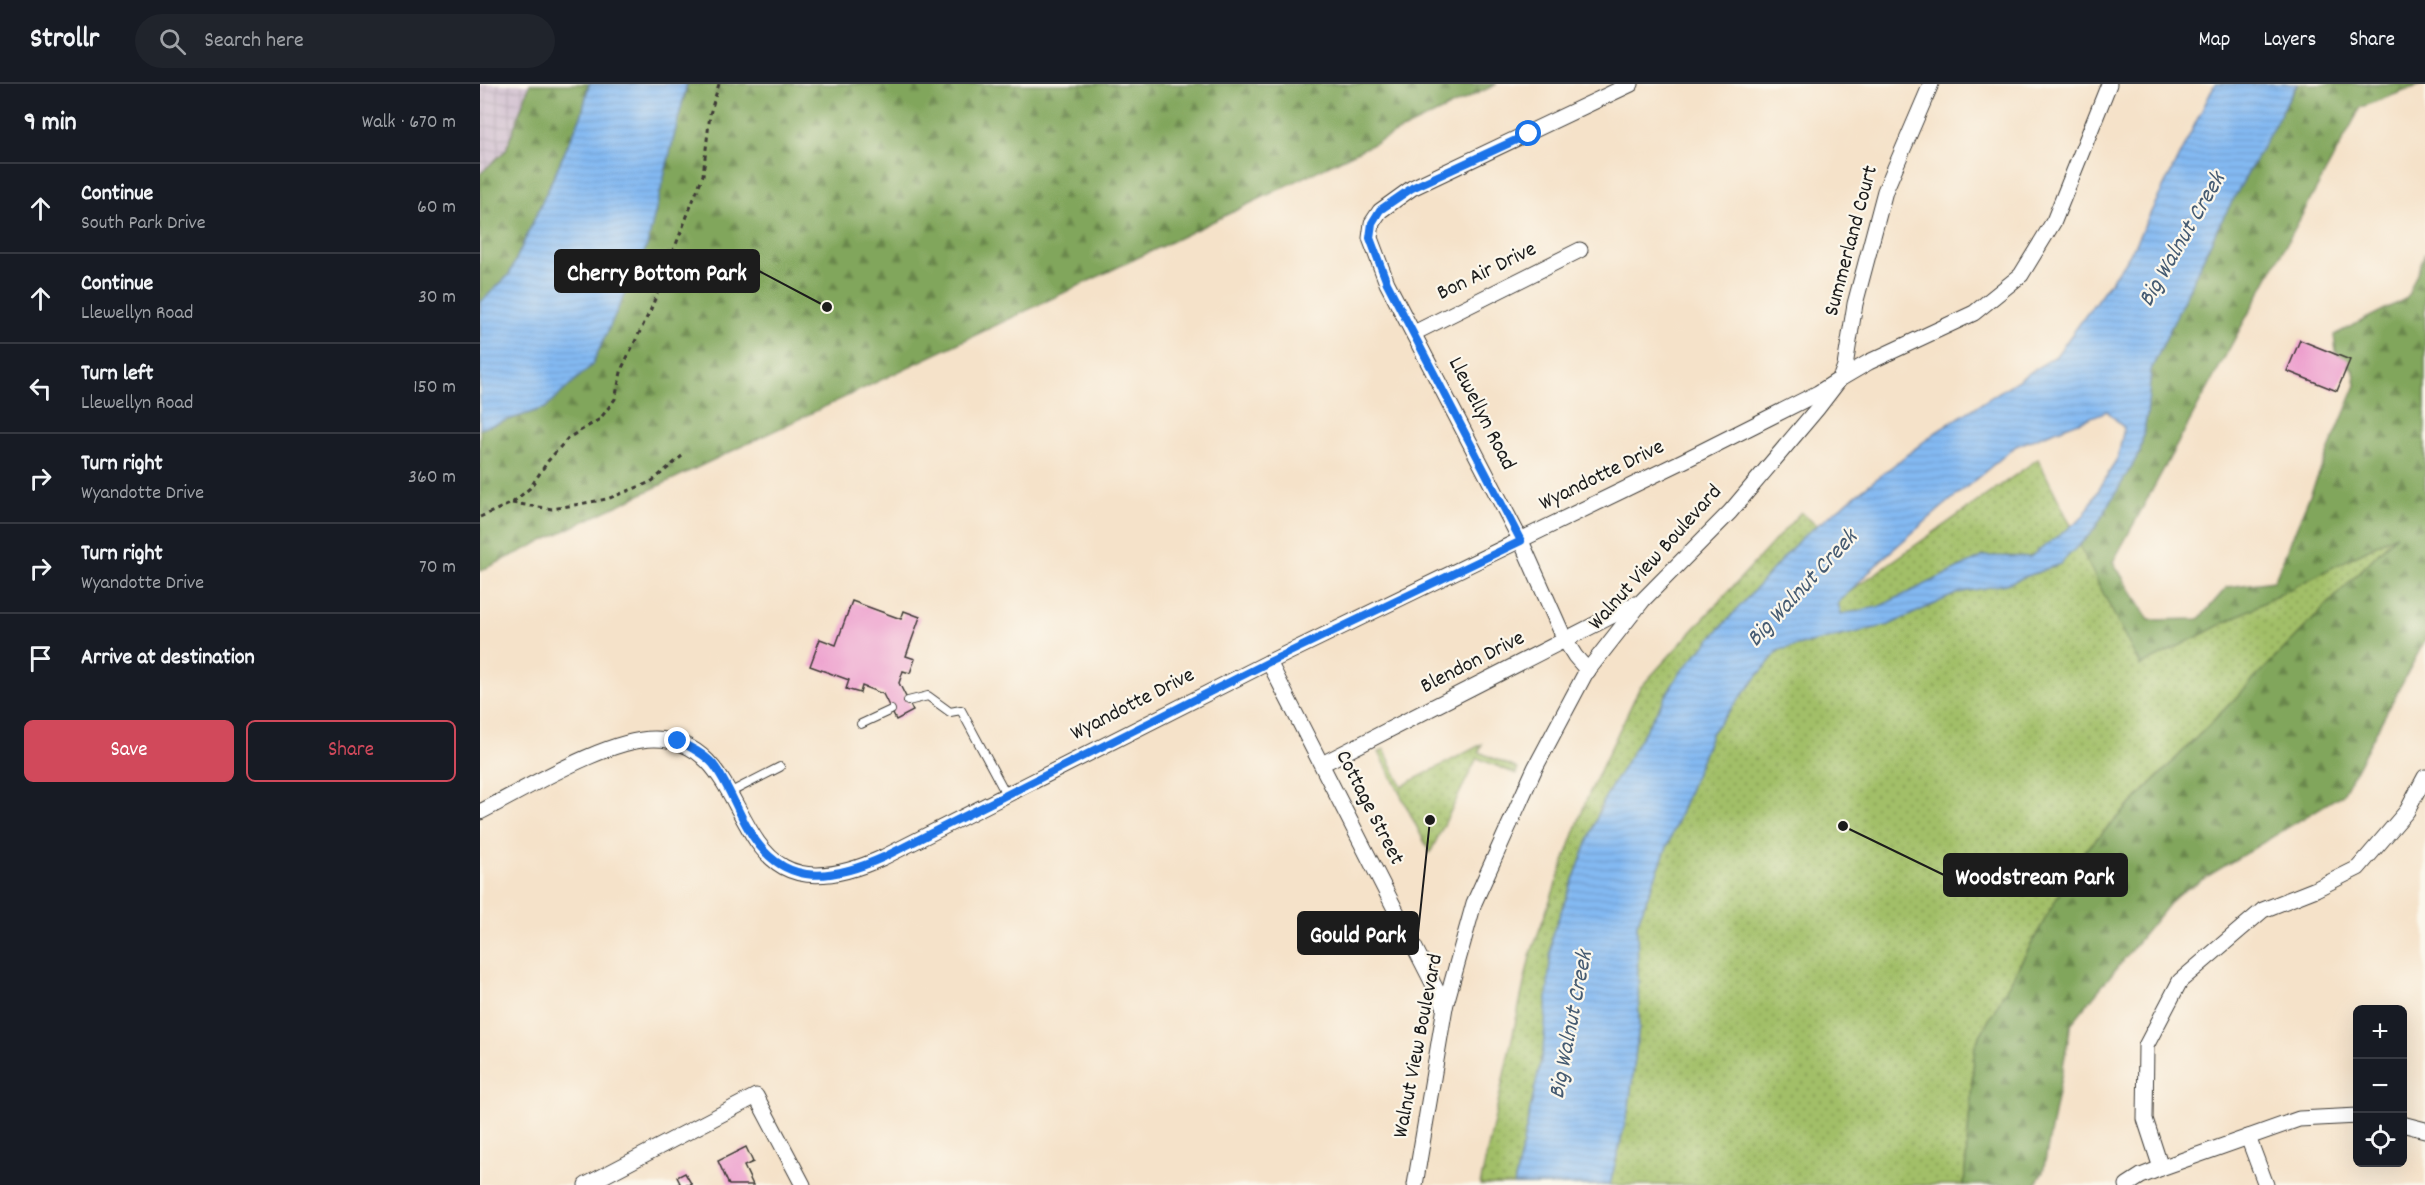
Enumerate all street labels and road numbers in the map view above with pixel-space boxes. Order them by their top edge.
street label: Summerland Court [1817,162,1887,320]
street label: Bon Air Drive [1432,235,1542,309]
street label: Llewellyn Road [1439,352,1523,476]
street label: Wyandotte Drive [1534,432,1670,520]
street label: Walnut View Boulevard [1582,478,1730,638]
street label: Blendon Drive [1416,623,1530,703]
street label: Wyandotte Drive [1066,660,1200,750]
street label: Cottage Street [1327,745,1411,871]
street label: Walnut View Boulevard [1386,951,1452,1141]

